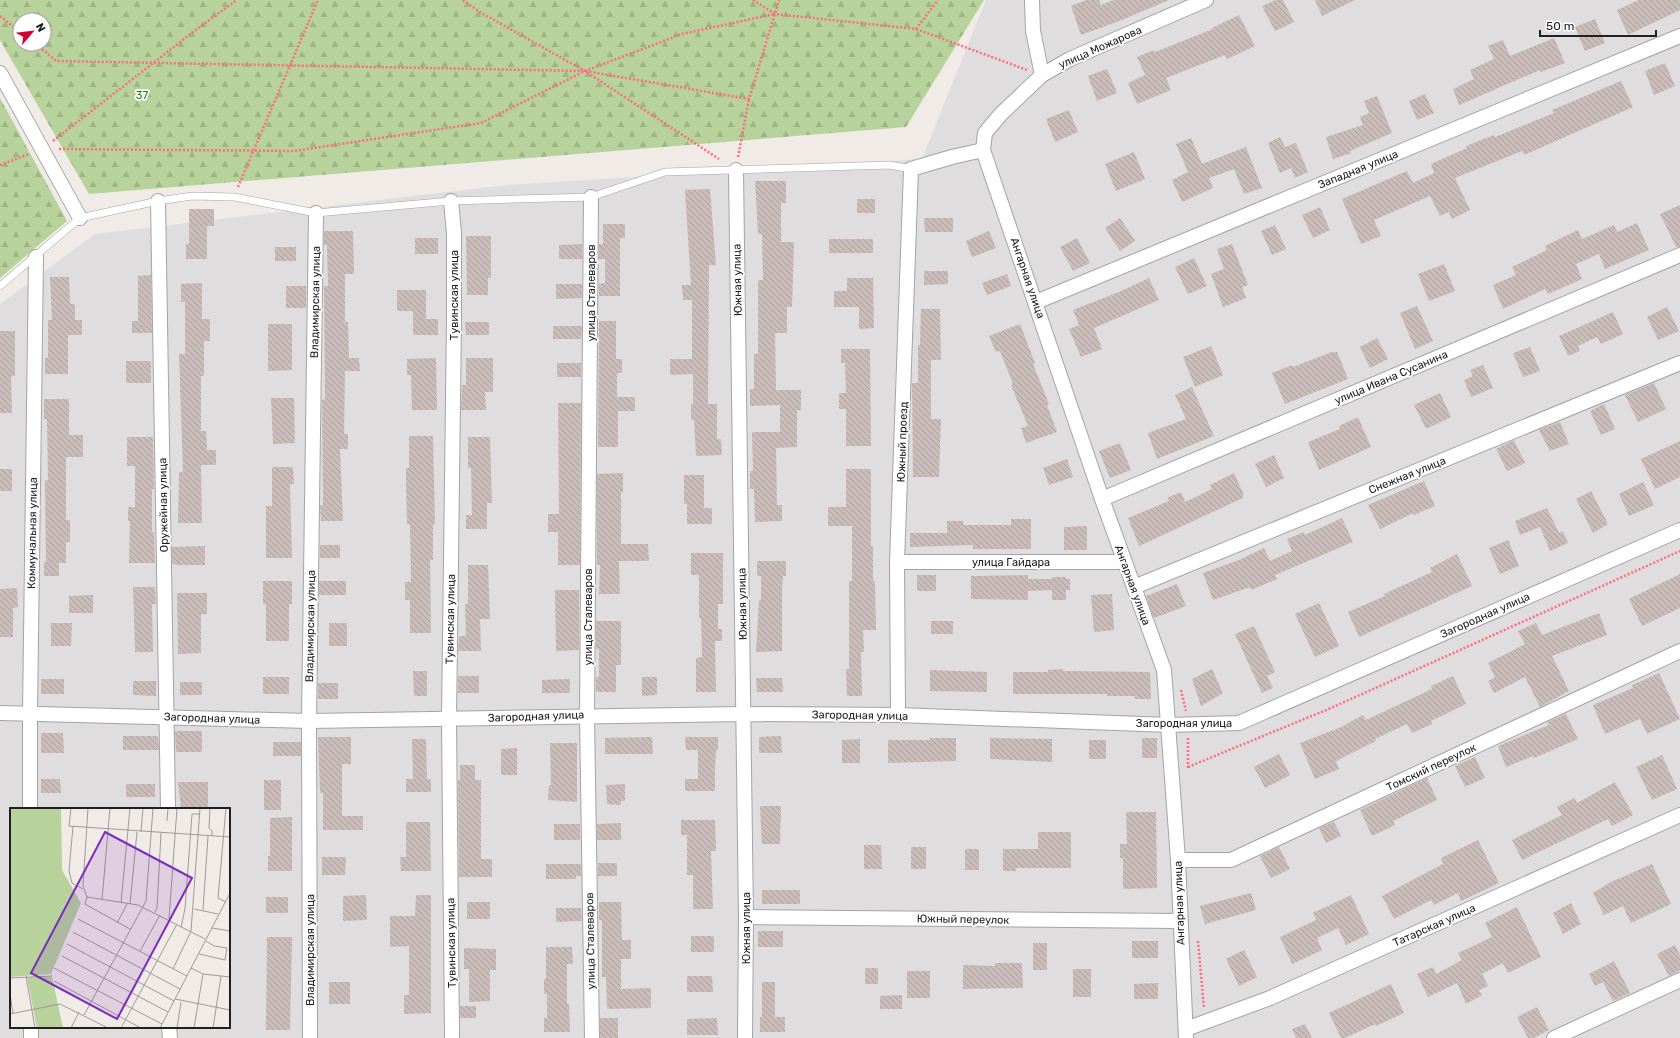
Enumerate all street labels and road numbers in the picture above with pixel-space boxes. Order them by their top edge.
street label: улица Можарова [1057,23,1144,72]
street label: Западная улица [1316,147,1400,191]
street label: Ангарная улица [1008,236,1047,320]
street label: улица Сталеваров [585,244,598,342]
street label: Южная улица [730,244,745,316]
street label: Владимирская улица [308,246,323,358]
street label: Тувинская улица [448,250,461,340]
street label: улица Ивана Сусанина [1333,348,1450,407]
street label: Южный проезд [895,401,910,483]
street label: Снежная улица [1367,454,1448,497]
street label: Оружейная улица [156,458,171,552]
street label: Коммунальная улица [25,477,40,589]
street label: Ангарная улица [1112,543,1153,627]
street label: улица Гайдара [972,556,1050,569]
street label: улица Сталеваров [582,568,595,666]
street label: Южная улица [735,568,750,640]
street label: Владимирская улица [303,570,318,682]
street label: Тувинская улица [443,574,458,664]
street label: Загородная улица [1439,590,1532,641]
street label: Загородная улица [488,708,584,725]
street label: Загородная улица [812,708,908,723]
street label: Загородная улица [164,710,260,727]
street label: Загородная улица [1136,717,1232,730]
street label: Томский переулок [1384,741,1478,794]
street label: Ангарная улица [1172,861,1187,945]
street label: улица Сталеваров [583,892,598,990]
street label: Южная улица [740,892,753,964]
street label: Владимирская улица [304,894,317,1006]
street label: Тувинская улица [444,898,459,988]
street label: Татарская улица [1391,901,1478,950]
street label: Южный переулок [917,912,1009,927]

